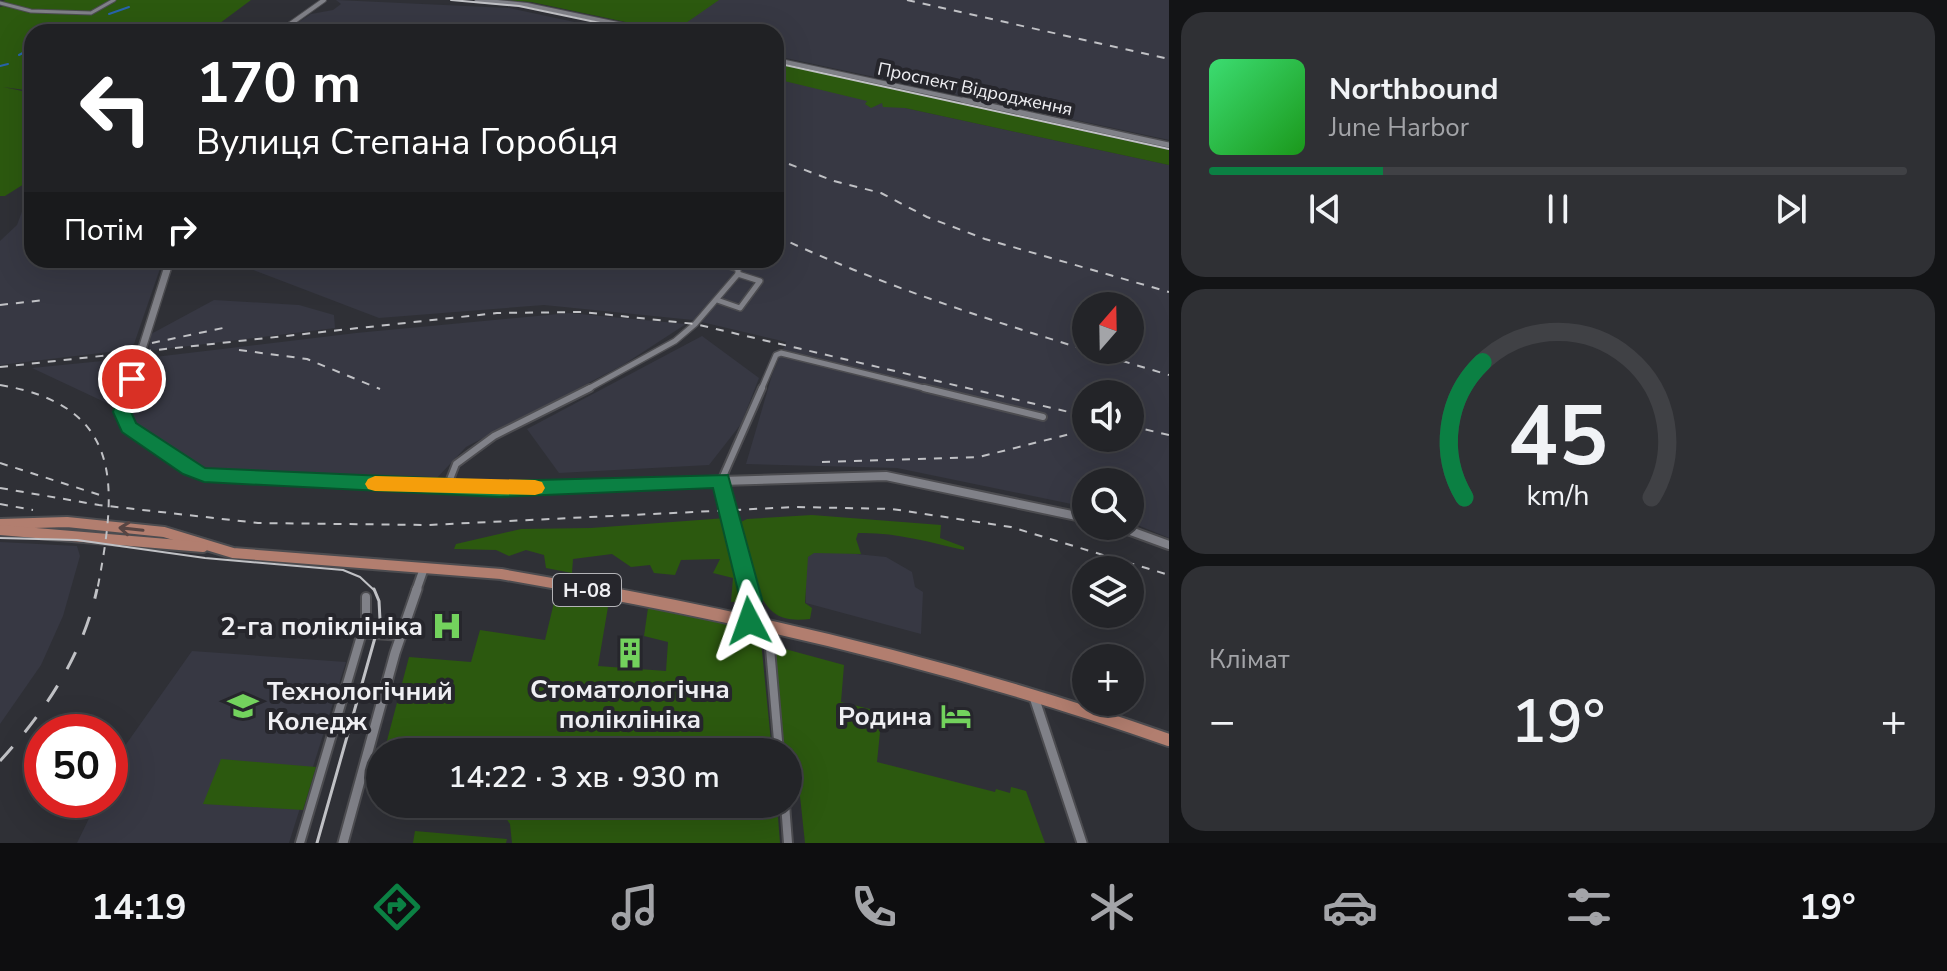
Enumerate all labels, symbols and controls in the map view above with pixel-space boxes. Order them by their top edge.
text: 170 m [196,45,361,122]
icon: left [64,56,168,160]
street label: Проспект Відродження [875,57,1075,121]
text: Northbound [1329,69,1499,110]
text: June Harbor [1329,110,1469,145]
text: Вулиця Степана Горобця [196,118,618,167]
icon: previous [1303,187,1347,231]
icon: pause [1536,187,1580,231]
icon: next [1769,187,1813,231]
icon: right [160,208,204,252]
text: Потім [64,210,144,251]
north arrow [1072,292,1144,364]
map controls [1072,292,1144,716]
pin [98,345,166,413]
icon: arrive [110,357,154,401]
text: 45 [1508,379,1608,492]
button: sound [1072,380,1144,452]
button: search [1072,468,1144,540]
text: km/h [1527,476,1589,515]
one-way arrow [118,521,145,536]
button: layers [1072,556,1144,628]
road number: Н-08 [553,574,621,606]
position arrow [707,579,791,663]
place label: 2-га поліклініка [220,609,423,644]
hospital icon: 2-га поліклініка [430,609,464,643]
building icon: Стоматологічна поліклініка [613,636,647,670]
text: Клімат [1209,642,1290,677]
button: + [1072,644,1144,716]
place label: Стоматологічна поліклініка [530,672,730,737]
place label: Технологічний Коледж [267,674,453,739]
text: 19° [1511,681,1605,763]
school or university icon: Технологічний Коледж [226,689,260,723]
text: − [1209,692,1235,752]
text: + [1881,692,1907,752]
place label: Родина [838,699,932,734]
hotel icon: Родина [939,699,973,733]
speed limit sign: 50 [24,714,128,818]
text: 14:22 · 3 хв · 930 m [448,757,720,798]
icon: directions [369,879,425,935]
icon: music [607,879,663,935]
icon: phone [846,879,902,935]
icon: climate [1084,879,1140,935]
icon: car [1322,879,1378,935]
icon: filters [1561,879,1617,935]
text: 14:19 [91,883,187,932]
text: 19° [1799,883,1856,932]

